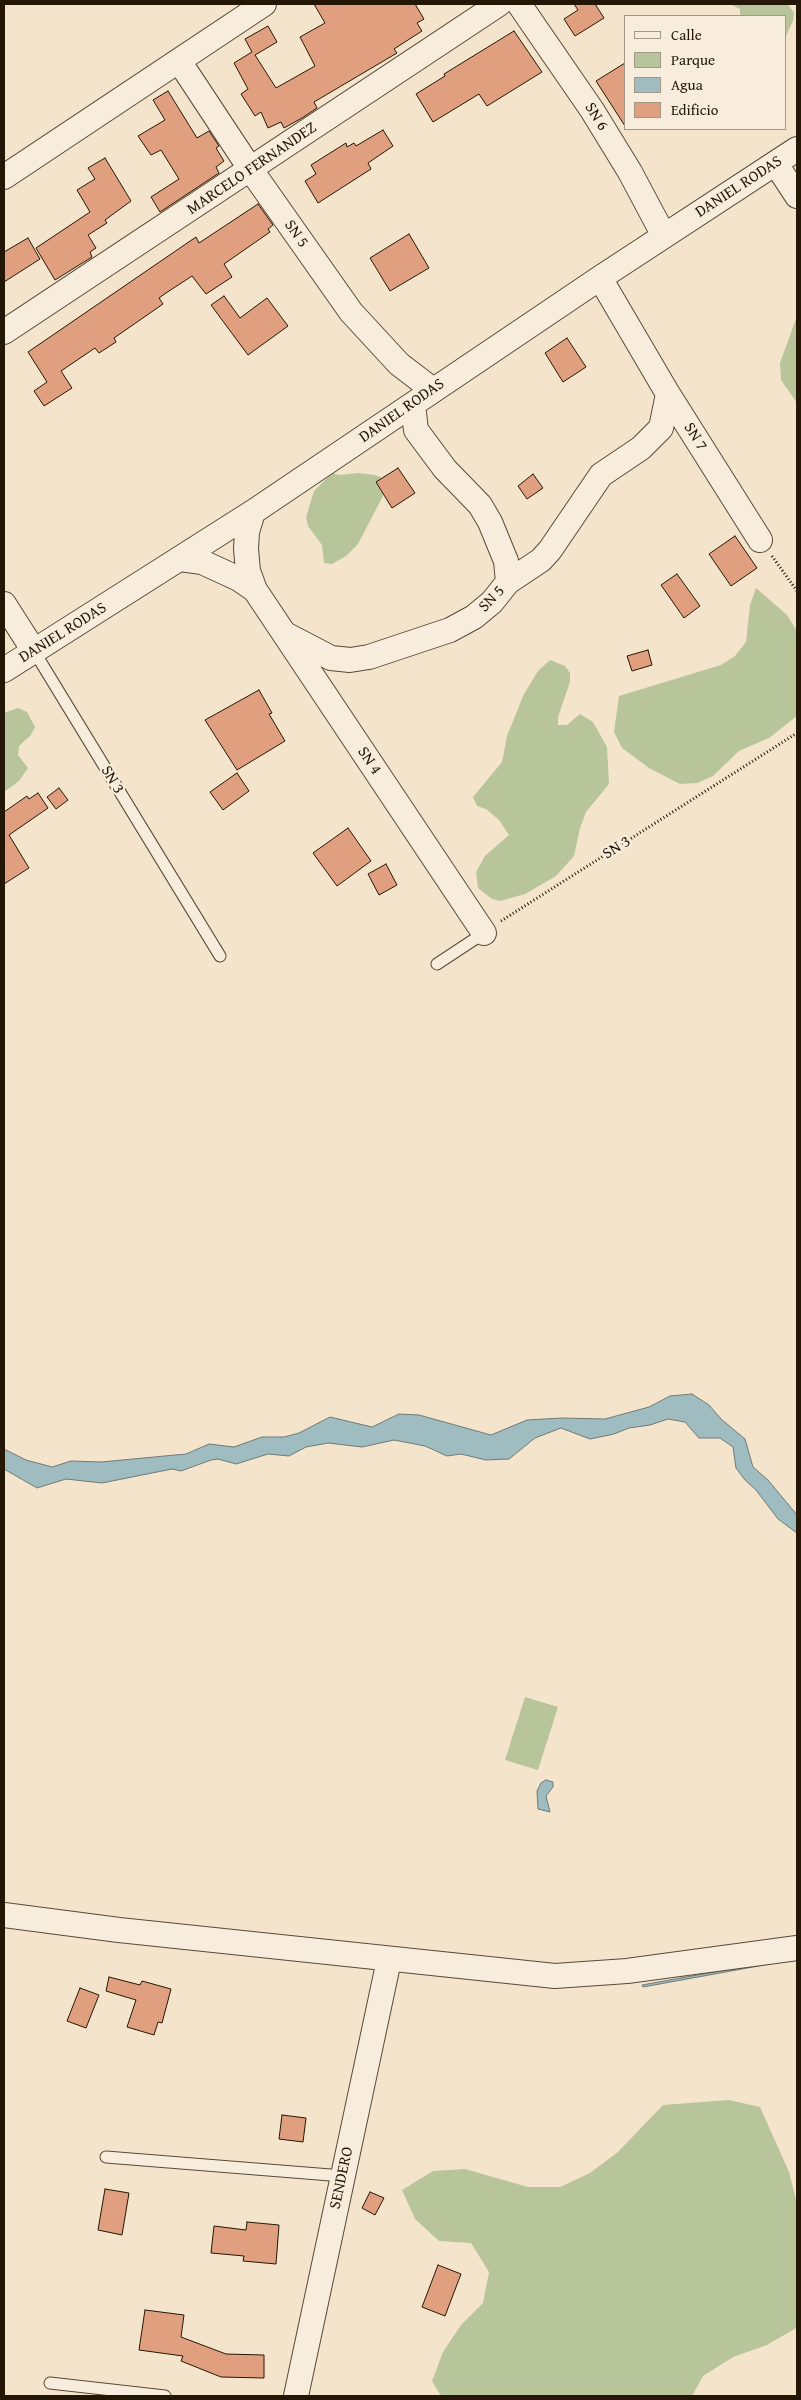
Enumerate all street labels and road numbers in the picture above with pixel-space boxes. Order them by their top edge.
street label: SN 6 [580,99,612,135]
street label: MARCELO FERNANDEZ [184,119,320,219]
street label: DANIEL RODAS [692,152,786,222]
street label: SN 5 [280,216,312,252]
street label: DANIEL RODAS [356,375,448,447]
street label: SN 7 [679,419,711,455]
street label: SN 5 [475,582,509,616]
street label: DANIEL RODAS [16,599,110,667]
street label: SN 4 [353,743,385,779]
street label: SN 3 [96,762,128,798]
street label: SN 3 [599,832,635,864]
street label: SENDERO [326,2145,358,2211]

